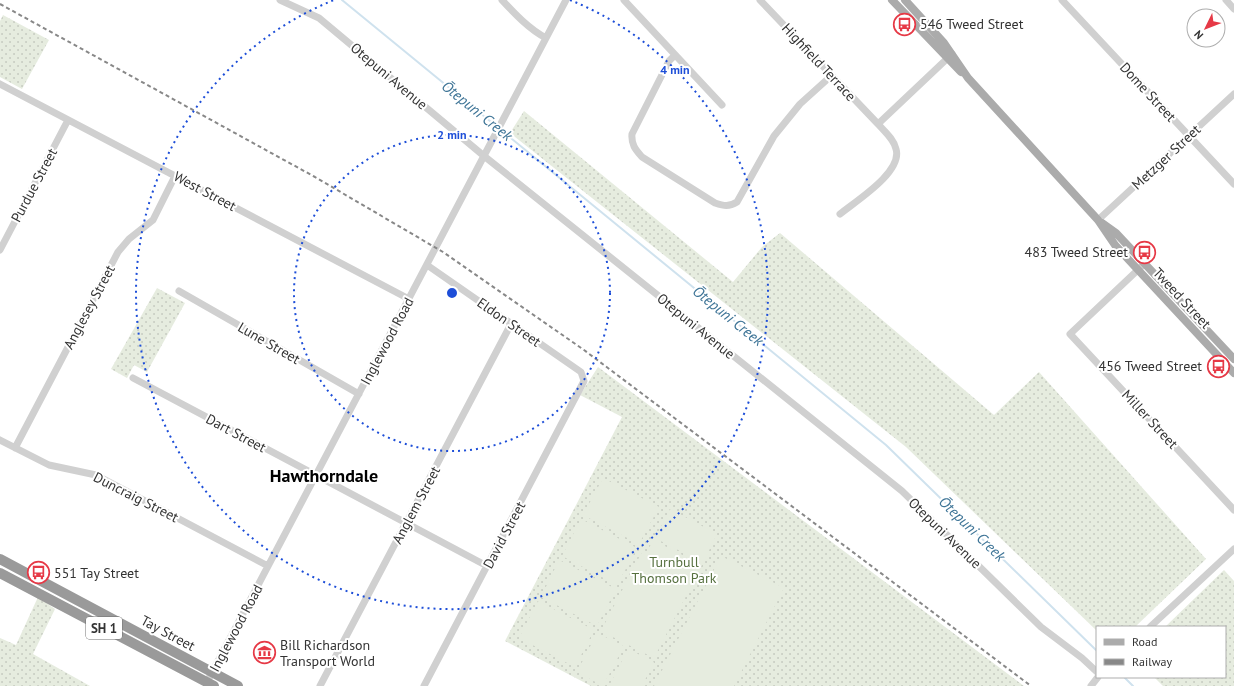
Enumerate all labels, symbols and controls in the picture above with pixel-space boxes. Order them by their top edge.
north arrow [1186,8,1226,48]
bus stop icon: 546 Tweed Street [892,11,918,37]
place label: 546 Tweed Street [920,15,1024,33]
street label: Highfield Terrace [778,19,860,105]
text: N [1191,27,1206,42]
street label: Otepuni Avenue [347,39,431,113]
street label: Dome Street [1116,59,1180,126]
text: 4 min [660,62,690,77]
water label: Ōtepuni Creek [438,76,518,146]
street label: Metzger Street [1128,120,1204,194]
text: 2 min [437,127,467,142]
street label: Purdue Street [7,145,61,225]
street label: West Street [171,167,240,215]
bus stop icon: 483 Tweed Street [1131,239,1157,265]
place label: 483 Tweed Street [1025,243,1128,261]
street label: Anglesey Street [59,262,119,352]
street label: Tweed Street [1149,264,1215,333]
water label: Ōtepuni Creek [689,281,769,351]
centre of rings [445,286,459,300]
street label: Otepuni Avenue [653,289,739,363]
street label: Eldon Street [474,293,545,351]
street label: Inglewood Road [356,294,418,388]
street label: Lune Street [235,318,303,368]
bus stop icon: 456 Tweed Street [1205,353,1231,379]
place label: 456 Tweed Street [1099,357,1202,375]
street label: Miller Street [1118,386,1182,453]
street label: Dart Street [203,410,269,456]
street label: Anglem Street [388,463,444,547]
district label: Hawthorndale [270,464,378,487]
street label: Duncraig Street [90,468,182,526]
water label: Ōtepuni Creek [935,492,1011,566]
street label: Otepuni Avenue [905,494,985,572]
street label: David Street [479,498,529,572]
park label: Turnbull Thomson Park [632,553,717,587]
bus stop icon: 551 Tay Street [25,560,51,586]
place label: 551 Tay Street [54,564,139,582]
street label: Inglewood Road [205,581,267,675]
street label: Tay Street [138,611,198,655]
road number: SH 1 [86,617,122,639]
legend [1096,626,1226,678]
text: Road [1132,634,1157,649]
place label: Bill Richardson Transport World [280,636,375,670]
museum icon: Bill Richardson Transport World [251,640,277,666]
text: Railway [1132,654,1172,669]

